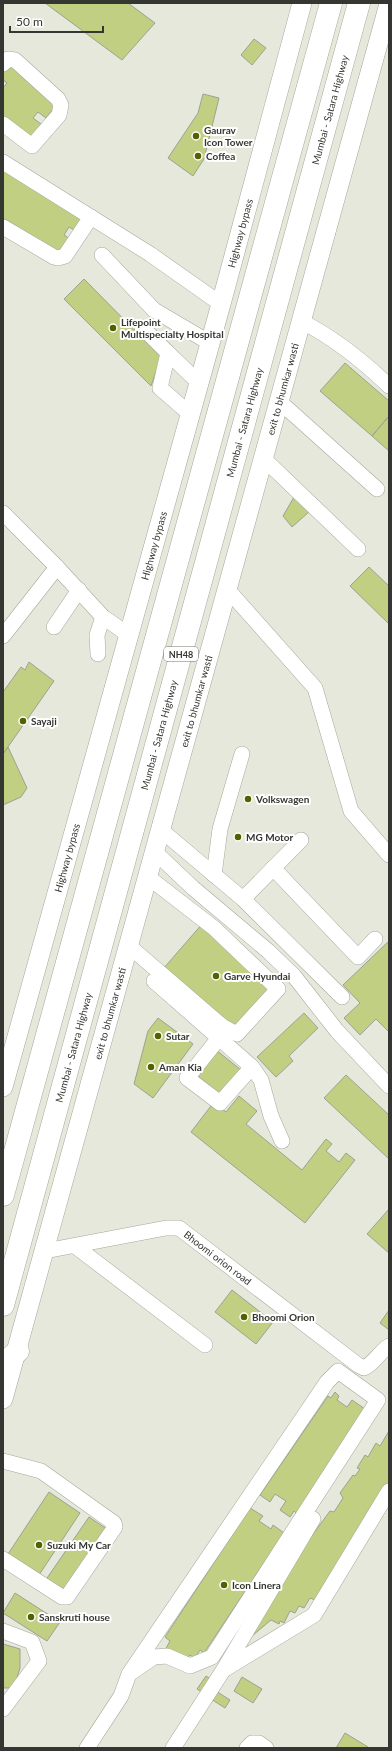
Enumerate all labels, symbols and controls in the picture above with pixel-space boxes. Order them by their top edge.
scale bar [10,8,103,34]
text: 50 m [16,14,43,29]
street label: Mumbai - Satara Highway [309,53,351,166]
place label: Gaurav Icon Tower [204,124,253,148]
marker: Gaurav Icon Tower [191,131,201,141]
place label: Coffea [206,150,235,162]
marker: Coffea [193,151,203,161]
street label: Highway bypass [225,198,255,269]
place label: Lifepoint Multispecialty Hospital [121,316,224,340]
marker: Lifepoint Multispecialty Hospital [108,323,118,333]
street label: exit to bhumkar wasti [264,342,301,436]
street label: Mumbai - Satara Highway [224,365,265,479]
street label: Highway bypass [138,510,169,581]
road number: NH48 [164,647,198,661]
street label: exit to bhumkar wasti [178,654,214,748]
street label: Mumbai - Satara Highway [138,678,180,791]
place label: Sayaji [31,715,57,727]
marker: Sayaji [18,716,28,726]
place label: Volkswagen [255,793,310,805]
marker: Volkswagen [243,794,253,804]
street label: Highway bypass [52,822,82,893]
place label: MG Motor [246,831,294,843]
marker: MG Motor [233,832,243,842]
street label: exit to bhumkar wasti [91,966,128,1061]
place label: Garve Hyundai [224,970,291,982]
marker: Garve Hyundai [211,971,221,981]
street label: Mumbai - Satara Highway [53,990,94,1104]
place label: Sutar [166,1030,190,1042]
marker: Sutar [153,1031,163,1041]
place label: Aman Kia [158,1061,202,1073]
marker: Aman Kia [146,1062,156,1072]
street label: Bhoomi orion road [182,1228,254,1287]
place label: Bhoomi Orion [252,1311,315,1323]
marker: Bhoomi Orion [239,1312,249,1322]
place label: Suzuki My Car [47,1539,111,1551]
marker: Suzuki My Car [34,1540,44,1550]
place label: Icon Linera [232,1579,281,1591]
marker: Icon Linera [219,1580,229,1590]
place label: Sanskruti house [39,1611,111,1623]
marker: Sanskruti house [26,1612,36,1622]

